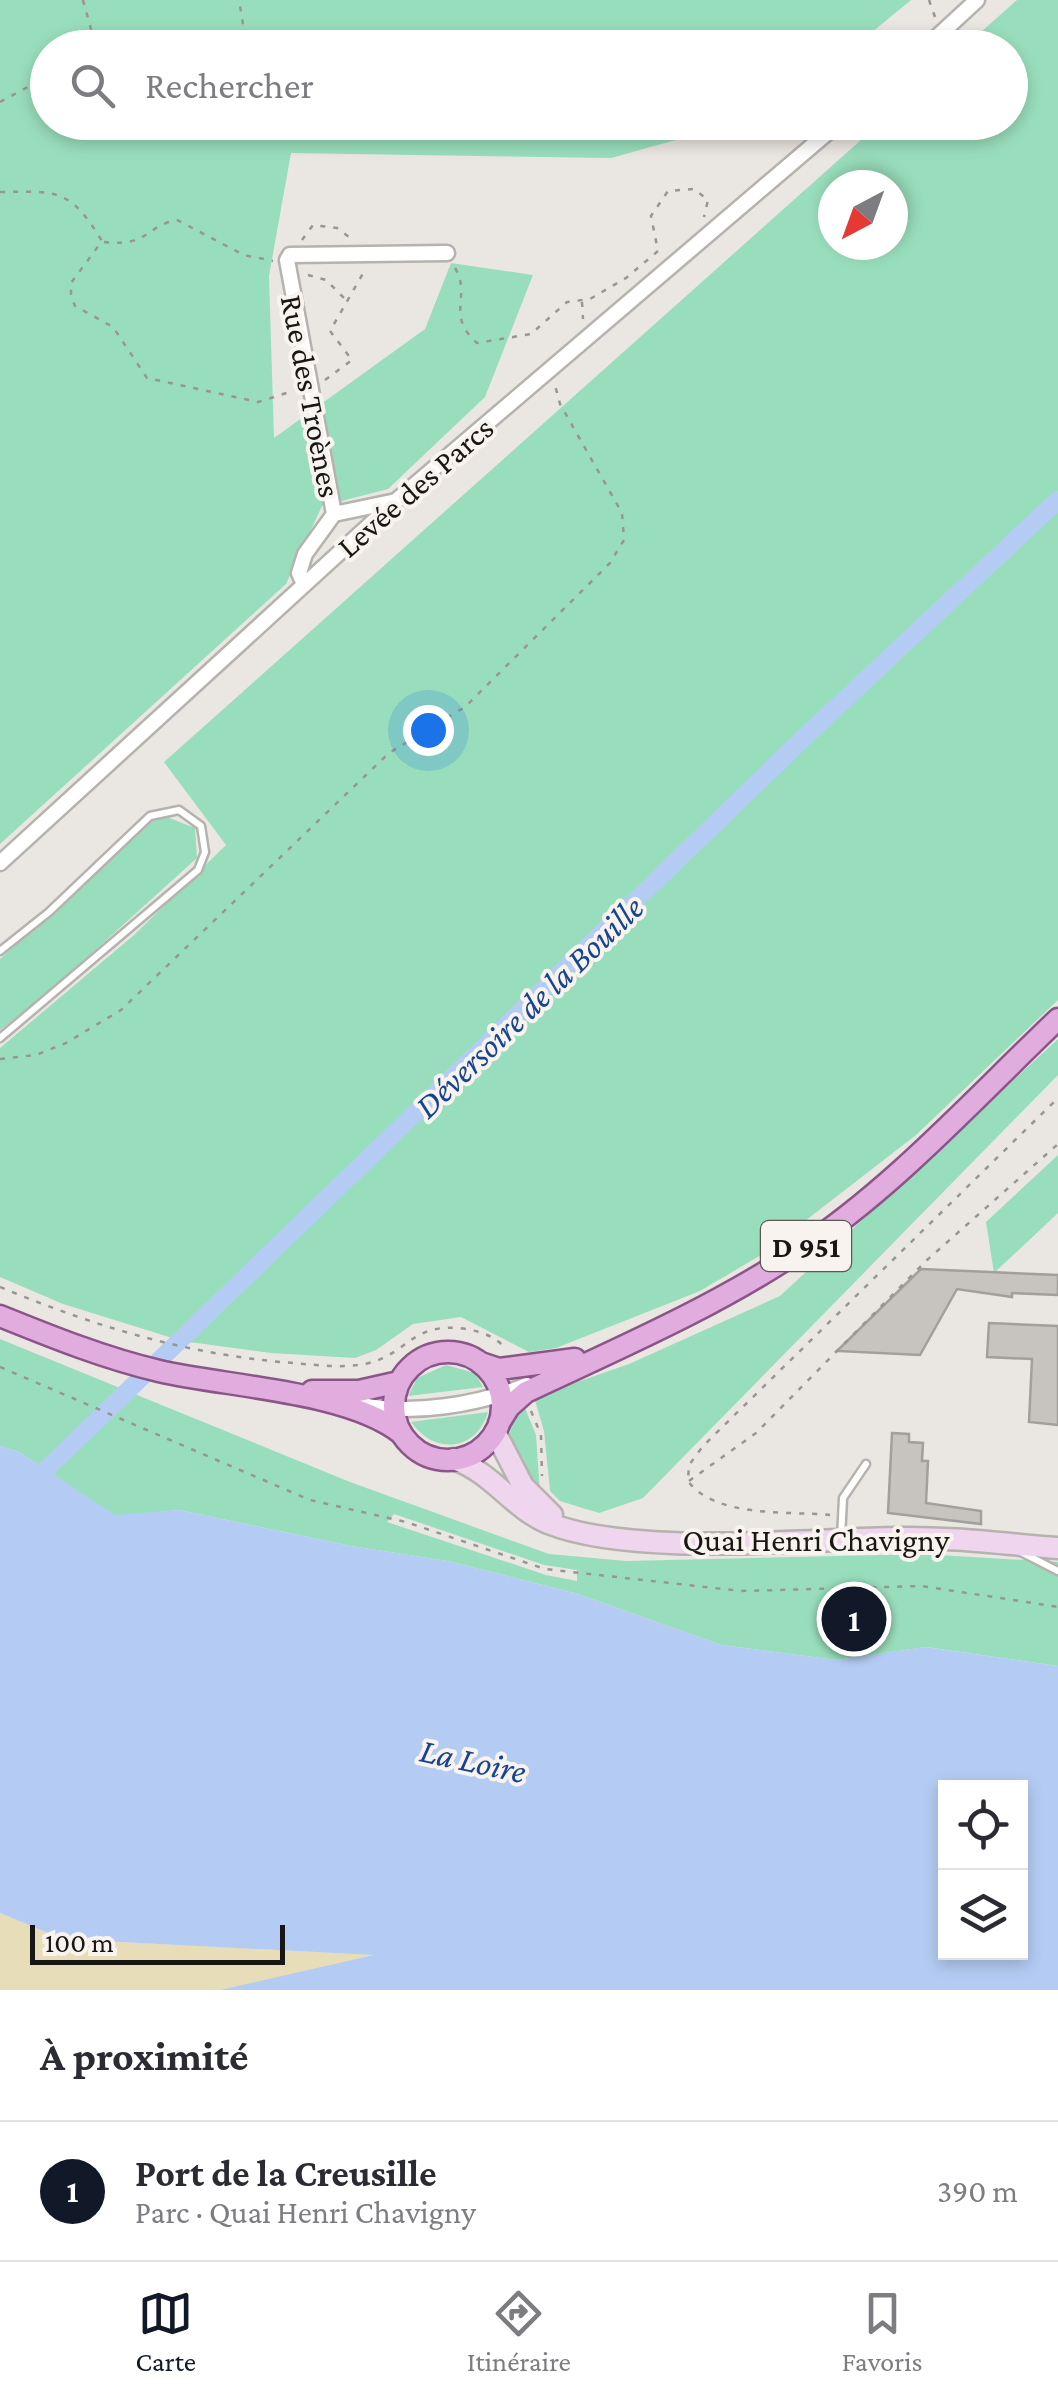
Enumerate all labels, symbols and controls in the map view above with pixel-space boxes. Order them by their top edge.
search box [30,30,1028,140]
icon: search [65,58,120,113]
text: Rechercher [145,64,314,106]
north arrow [818,170,908,260]
street label: Rue des Troènes [274,292,348,500]
street label: Levée des Parcs [330,409,500,565]
your location [403,705,454,756]
water label: Déversoire de la Bouille [407,888,651,1126]
road number: D 951 [761,1221,851,1271]
street label: Quai Henri Chavigny [683,1522,950,1558]
pin: 1 [822,1582,886,1656]
water label: La Loire [416,1731,530,1791]
map controls [938,1780,1028,1960]
button: locate [938,1780,1028,1870]
button: layers [938,1870,1028,1960]
scale bar [30,1920,285,1964]
text: 100 m [45,1927,114,1958]
text: À proximité [40,2032,248,2079]
text: Port de la Creusille [135,2152,437,2194]
text: 1 [67,2173,78,2209]
text: 390 m [937,2173,1018,2209]
text: Parc · Quai Henri Chavigny [135,2194,476,2230]
tab: Carte [135,2286,196,2377]
tab: Itinéraire [467,2286,571,2377]
tab: Favoris [842,2286,923,2377]

